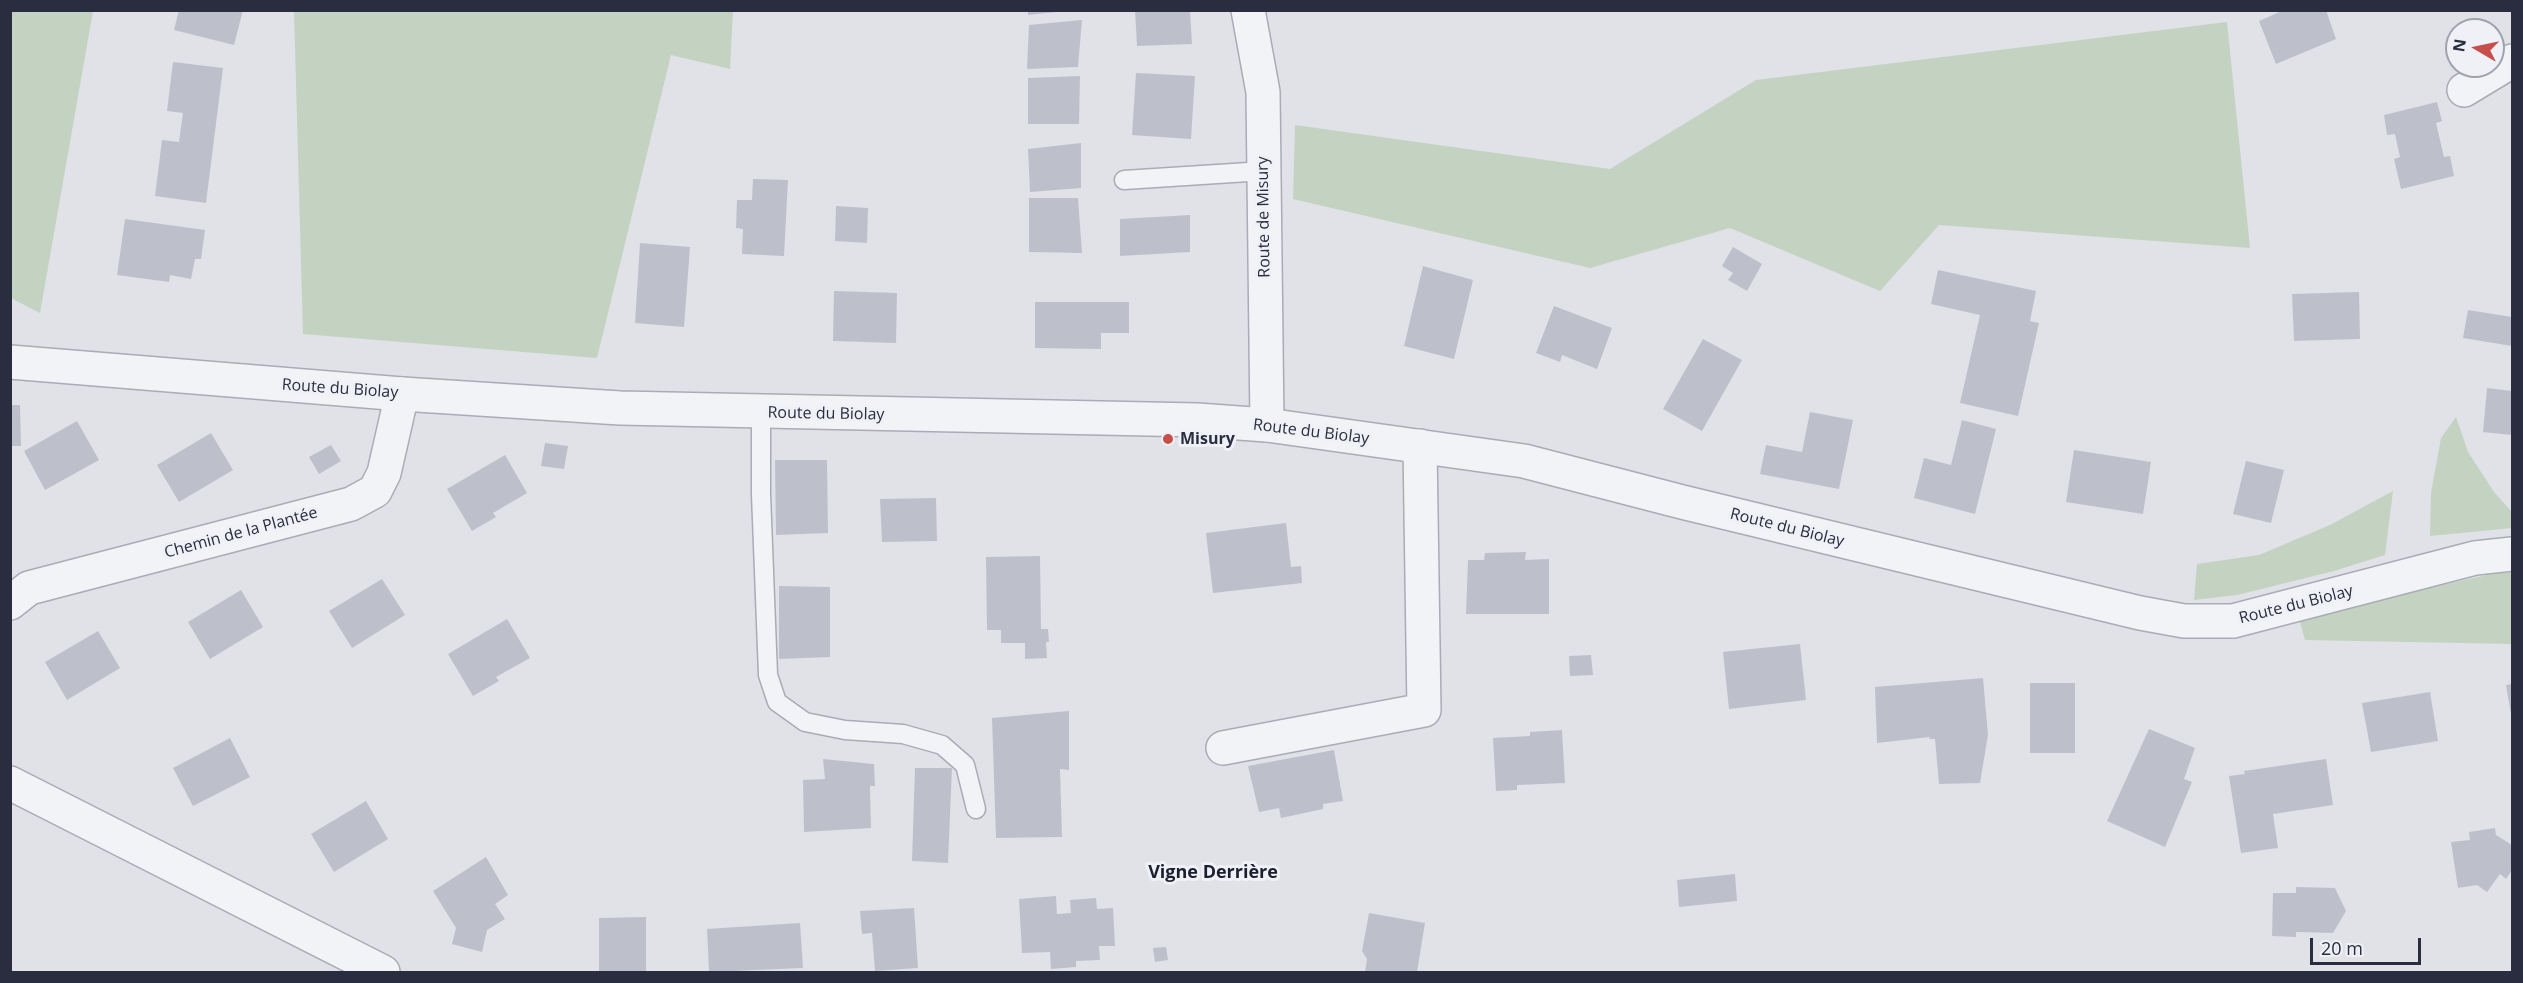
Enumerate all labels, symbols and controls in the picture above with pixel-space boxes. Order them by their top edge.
north arrow [2445,18,2505,78]
text: N [2447,37,2471,54]
street label: Route de Misury [1253,156,1275,278]
street label: Route du Biolay [281,375,399,403]
street label: Route du Biolay [767,403,885,425]
street label: Route du Biolay [1252,415,1370,449]
place label: Misury [1180,429,1235,449]
marker: Misury [1161,432,1175,446]
street label: Chemin de la Plantée [162,503,320,563]
street label: Route du Biolay [1728,505,1846,551]
street label: Route du Biolay [2237,582,2355,628]
district label: Vigne Derrière [1148,862,1278,884]
scale bar [2313,926,2424,964]
text: 20 m [2321,936,2363,960]

